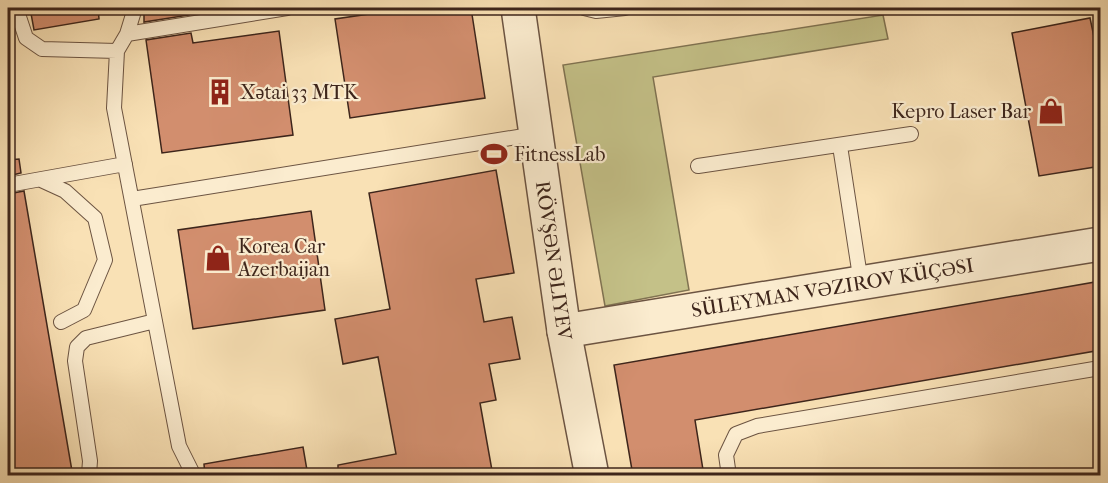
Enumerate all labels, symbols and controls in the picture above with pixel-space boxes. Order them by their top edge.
building icon: Xətai 33 MTK [205,77,235,107]
place label: Xətai 33 MTK [240,81,360,104]
shop icon: Kepro Laser Bar [1036,96,1066,126]
place label: Kepro Laser Bar [891,100,1031,123]
sports icon: FitnessLab [479,139,509,169]
place label: FitnessLab [514,143,606,166]
street label: RÖVŞƏN ƏLIYEV [531,180,577,343]
place label: Korea Car Azerbaijan [237,235,330,281]
shop icon: Korea Car Azerbaijan [203,243,233,273]
street label: SÜLEYMAN VƏZIROV KÜÇƏSI [690,254,976,322]

